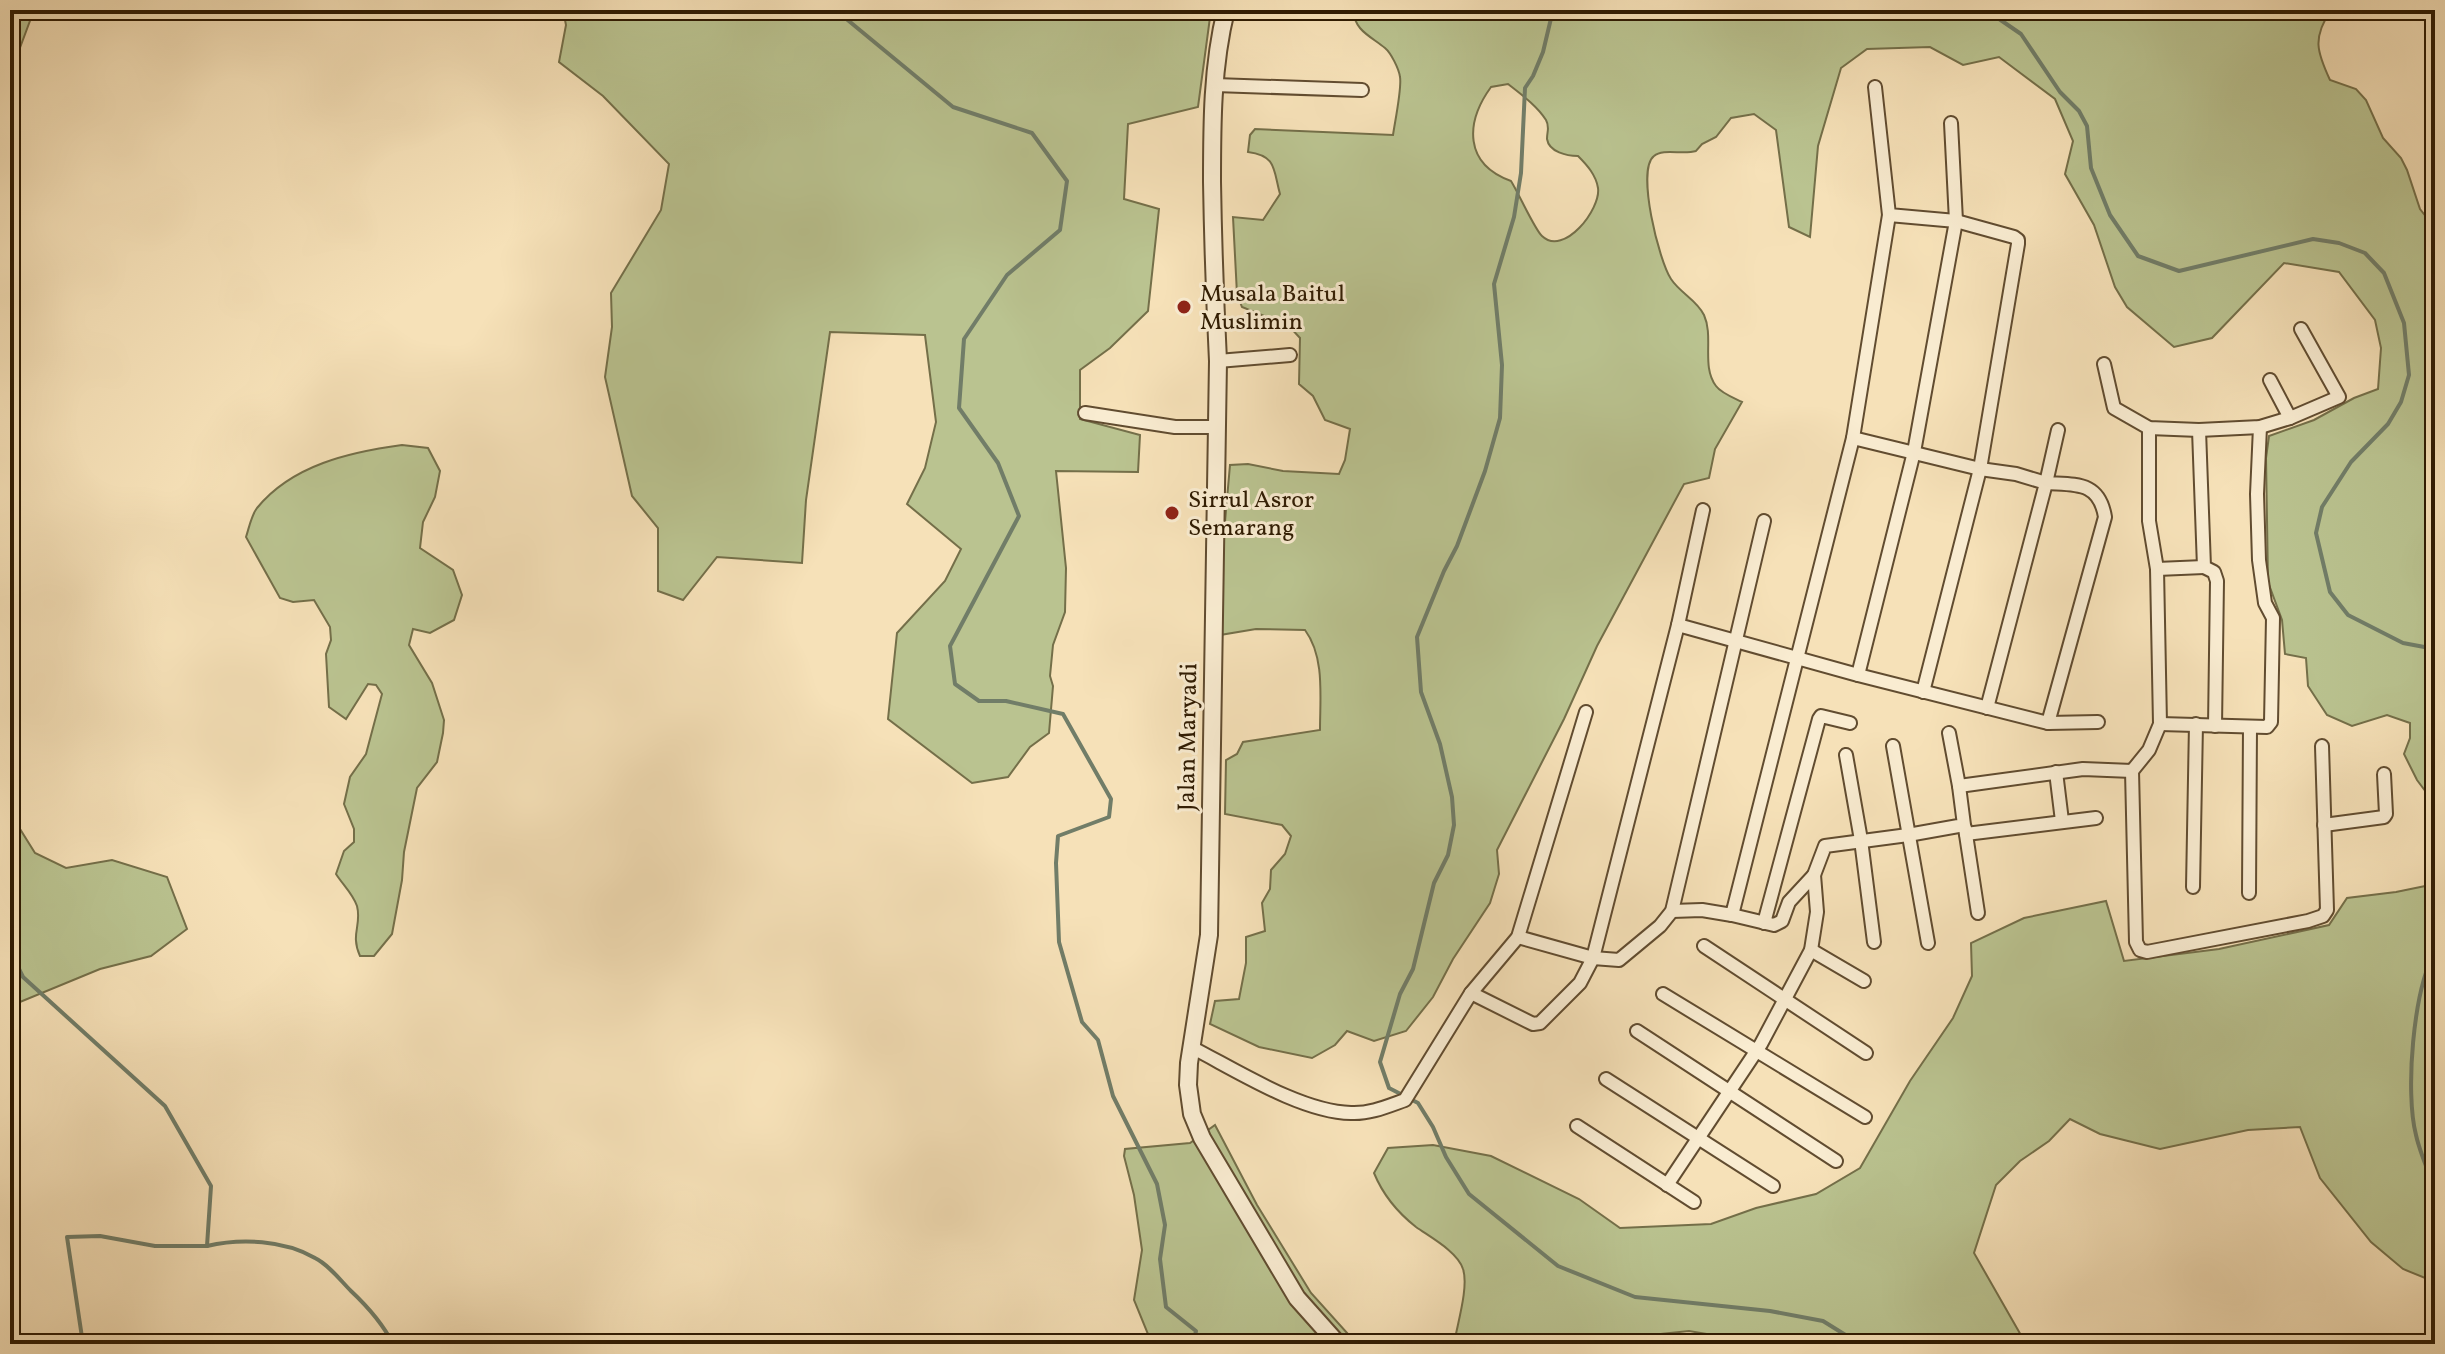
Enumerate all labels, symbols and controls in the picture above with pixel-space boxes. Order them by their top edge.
place label: Musala Baitul Muslimin [1200,278,1345,340]
marker: Musala Baitul Muslimin [1175,298,1193,316]
place label: Sirrul Asror Semarang [1188,484,1314,546]
marker: Sirrul Asror Semarang [1163,504,1181,522]
street label: Jalan Maryadi [1171,663,1207,811]

